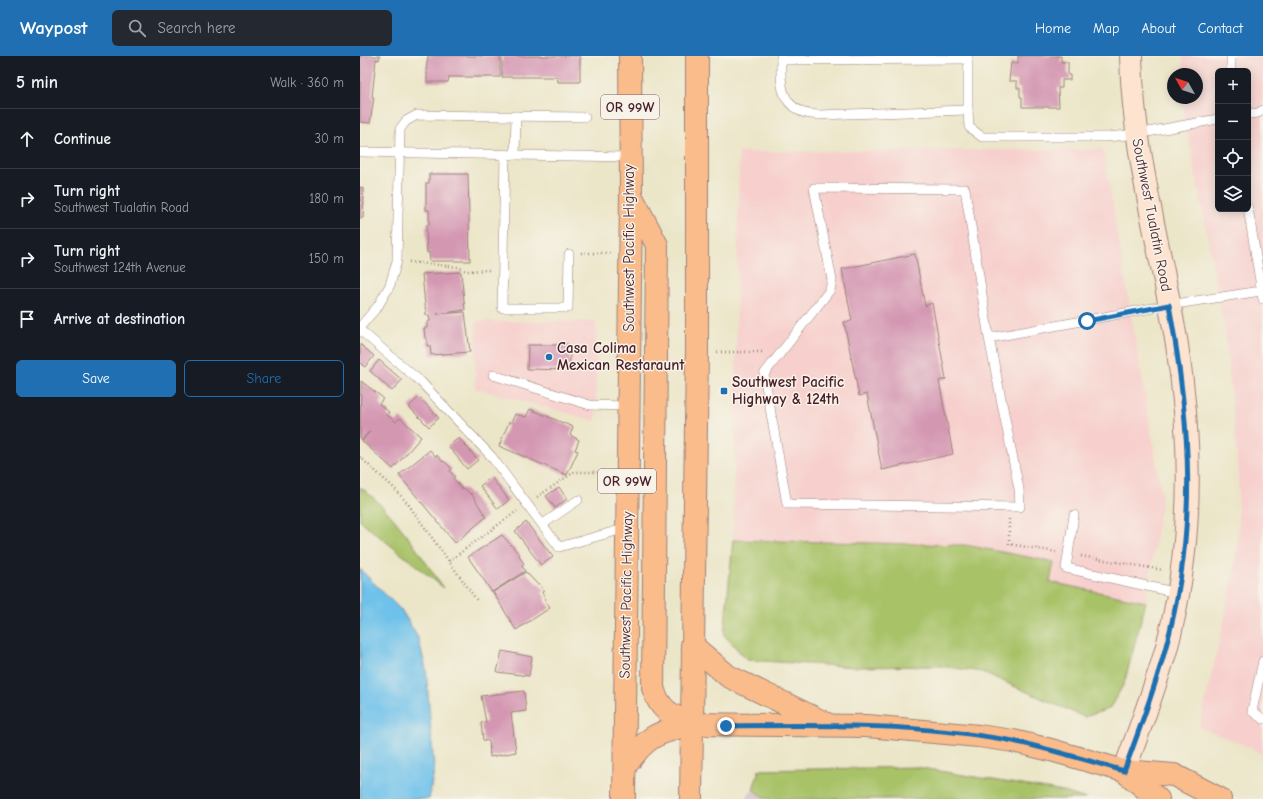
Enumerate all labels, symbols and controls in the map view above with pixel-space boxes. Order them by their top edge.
search box [112,10,392,46]
text: Waypost [20,17,88,39]
icon: search [126,17,148,39]
text: Search here [158,19,236,37]
text: Home [1035,20,1071,37]
text: Map [1093,20,1119,37]
text: About [1141,20,1176,37]
text: Contact [1198,20,1243,37]
north arrow [1167,68,1203,104]
map controls [1215,68,1251,212]
button: + [1215,68,1251,104]
text: 5 min [16,73,58,92]
text: Walk · 360 m [270,75,344,90]
road number: OR 99W [601,95,659,119]
button: − [1215,104,1251,140]
icon: ahead [16,128,38,150]
text: Continue [54,130,111,148]
text: 30 m [314,131,344,146]
street label: Southwest Tualatin Road [1128,137,1176,293]
button: locate [1215,140,1251,176]
street label: Southwest Pacific Highway [620,164,638,332]
button: layers [1215,176,1251,212]
text: Turn right [54,182,120,200]
icon: right [16,188,38,210]
text: 180 m [309,191,344,206]
text: Southwest Tualatin Road [54,200,189,215]
text: Turn right [54,242,120,260]
icon: right [16,248,38,270]
text: 150 m [309,251,344,266]
text: Southwest 124th Avenue [54,260,186,275]
icon: arrive [16,308,38,330]
text: Arrive at destination [54,310,185,328]
route start [1078,312,1096,330]
place label: Casa Colima Mexican Restaraunt [557,339,685,374]
marker: Casa Colima Mexican Restaraunt [544,352,554,362]
button: Save [16,360,176,397]
button: Share [184,360,344,397]
place label: Southwest Pacific Highway & 124th [732,373,844,408]
marker: Southwest Pacific Highway & 124th [719,386,729,396]
road number: OR 99W [598,469,656,493]
street label: Southwest Pacific Highway [616,511,636,679]
route end [717,717,735,735]

